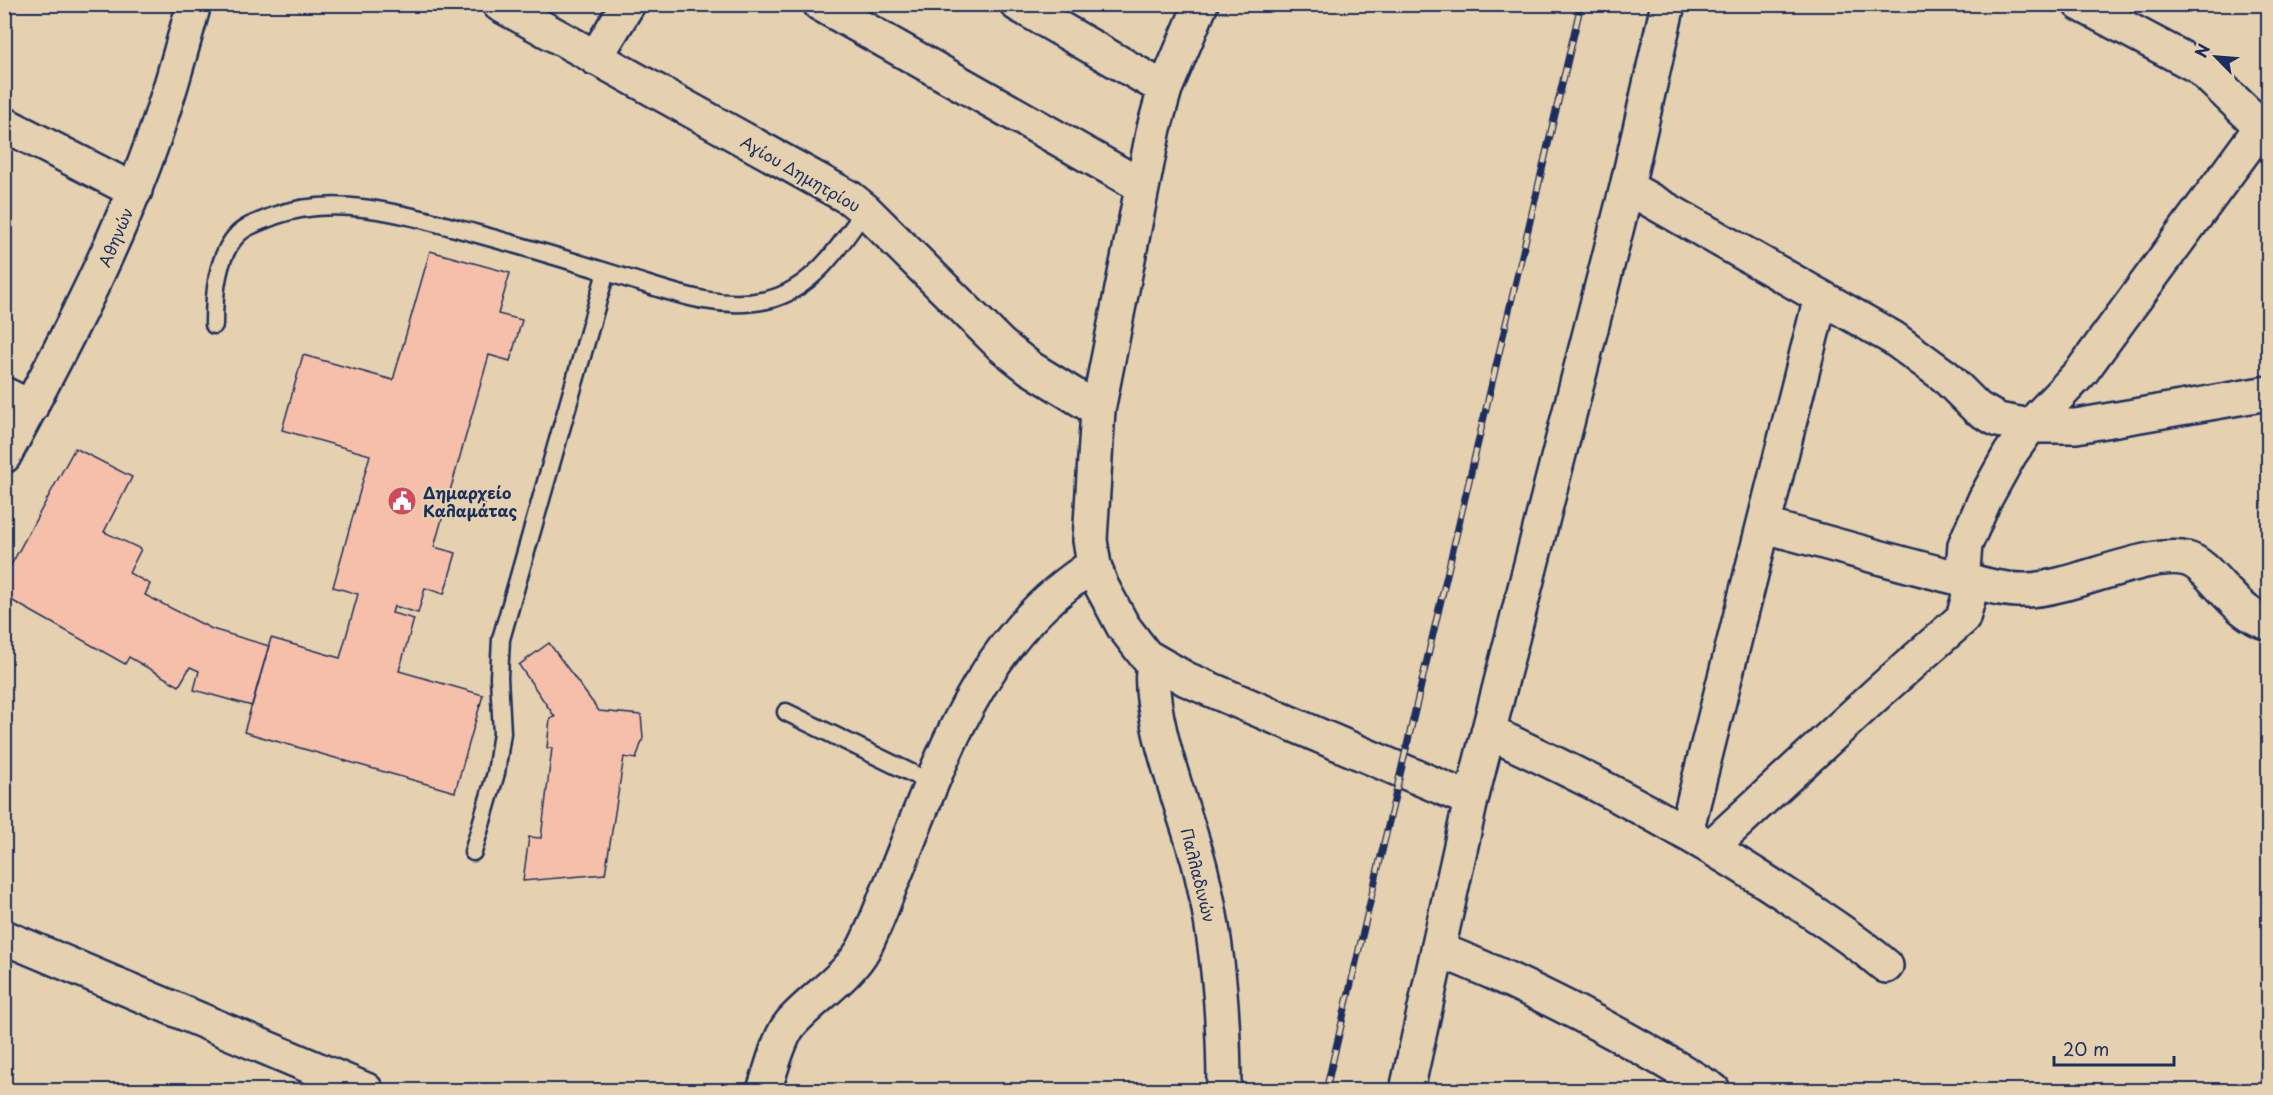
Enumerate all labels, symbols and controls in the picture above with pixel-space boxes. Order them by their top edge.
north arrow [2186,27,2246,87]
text: N [2188,39,2215,61]
street label: Αγίου Δημητρίου [737,129,865,217]
street label: Αθηνών [92,204,138,270]
place label: Δημαρχείο Καλαμάτας [423,480,517,522]
public building icon: Δημαρχείο Καλαμάτας [386,485,418,517]
street label: Παλλαδινών [1176,825,1222,925]
scale bar [2054,1029,2174,1067]
text: 20 m [2063,1035,2109,1062]

